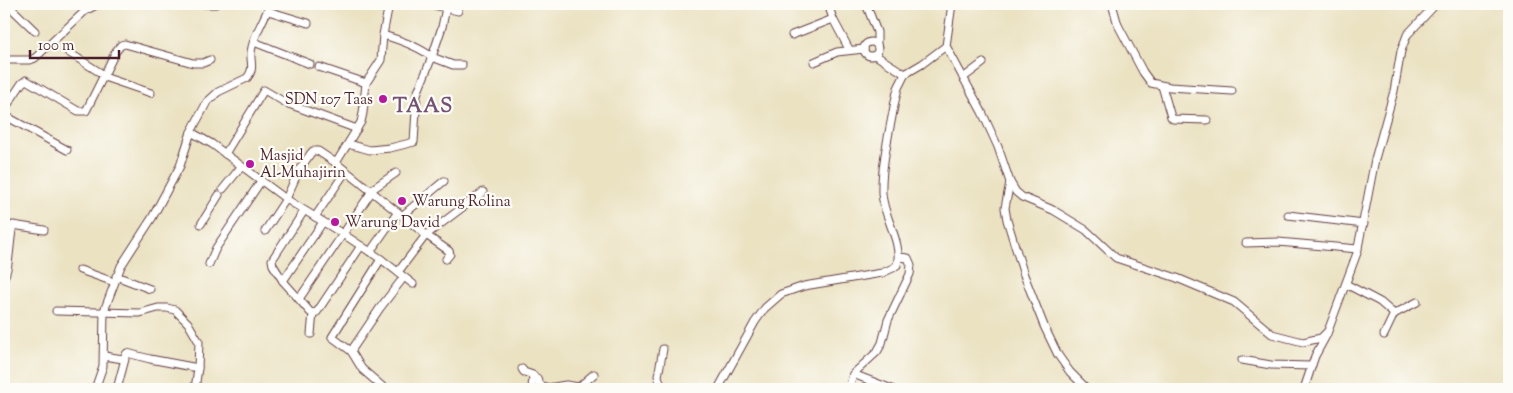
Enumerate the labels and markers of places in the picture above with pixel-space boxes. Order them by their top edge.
place label: SDN 107 Taas [285,90,373,111]
marker: SDN 107 Taas [377,93,389,105]
place label: Masjid Al-Muhajirin [260,146,346,184]
marker: Masjid Al-Muhajirin [244,158,256,170]
place label: Warung Rolina [412,192,511,213]
marker: Warung Rolina [396,195,408,207]
place label: Warung David [345,213,441,234]
marker: Warung David [329,216,341,228]

